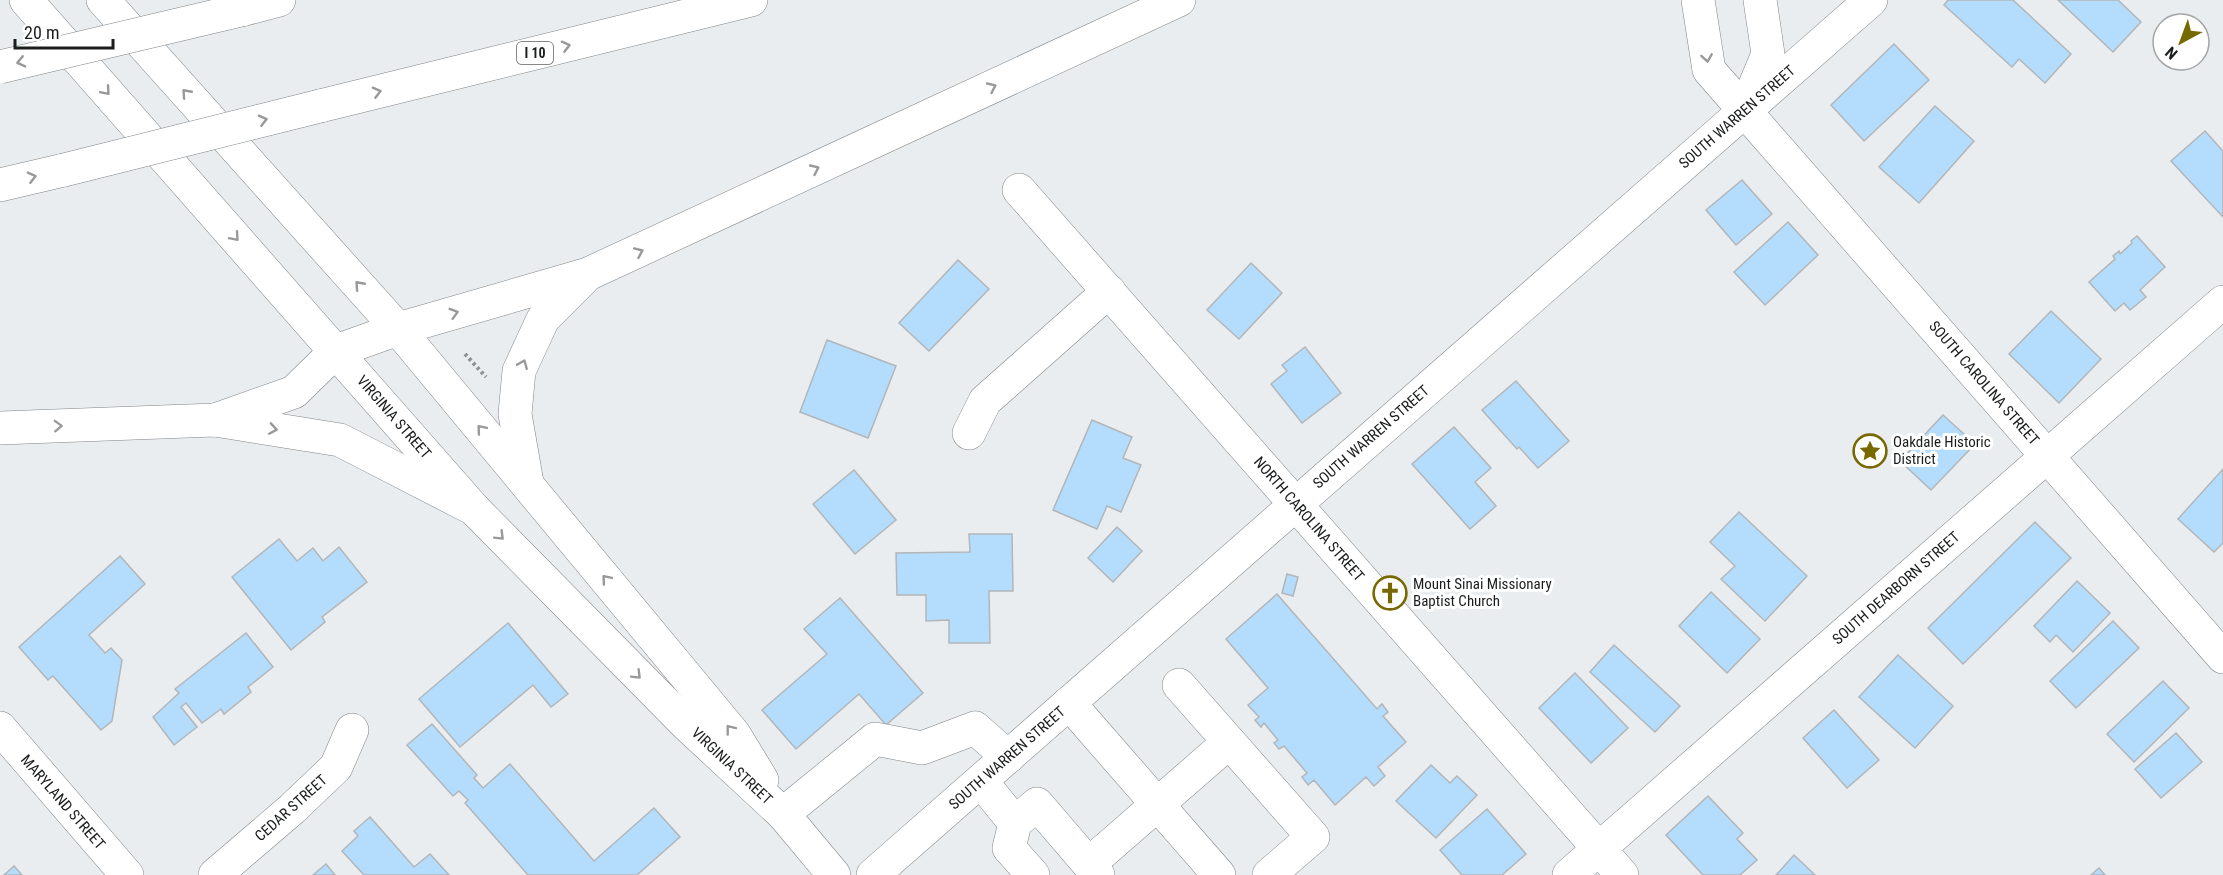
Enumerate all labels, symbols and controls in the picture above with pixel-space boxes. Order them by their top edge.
scale bar [15,12,112,50]
north arrow [2151,12,2211,72]
text: 20 m [24,22,59,43]
one-way arrow [561,40,571,53]
road number: I 10 [517,42,553,64]
text: N [2162,43,2181,63]
one-way arrow [1701,53,1713,62]
one-way arrow [16,55,26,68]
street label: SOUTH WARREN STREET [1675,62,1799,172]
one-way arrow [986,82,997,94]
one-way arrow [99,84,110,95]
one-way arrow [371,87,381,100]
one-way arrow [182,89,193,100]
one-way arrow [258,115,268,128]
one-way arrow [809,165,820,177]
one-way arrow [27,172,37,185]
one-way arrow [228,230,239,241]
one-way arrow [632,247,643,259]
one-way arrow [355,281,366,292]
one-way arrow [449,308,459,321]
street label: SOUTH CAROLINA STREET [1925,317,2043,449]
one-way arrow [516,359,528,370]
street label: VIRGINIA STREET [353,372,435,462]
street label: SOUTH WARREN STREET [1309,382,1433,492]
one-way arrow [54,420,63,433]
one-way arrow [268,423,277,435]
one-way arrow [478,425,489,436]
place icon: Oakdale Historic District [1852,433,1888,469]
place label: Oakdale Historic District [1893,433,1991,468]
street label: NORTH CAROLINA STREET [1250,453,1368,585]
one-way arrow [493,528,504,539]
street label: SOUTH DEARBORN STREET [1829,528,1963,648]
one-way arrow [602,575,613,586]
church icon: Mount Sinai Missionary Baptist Church [1372,575,1408,611]
place label: Mount Sinai Missionary Baptist Church [1413,575,1552,610]
one-way arrow [630,668,641,678]
street label: SOUTH WARREN STREET [945,703,1069,813]
street label: VIRGINIA STREET [688,724,776,808]
one-way arrow [726,725,737,736]
street label: MARYLAND STREET [17,751,109,853]
street label: CEDAR STREET [251,771,331,845]

